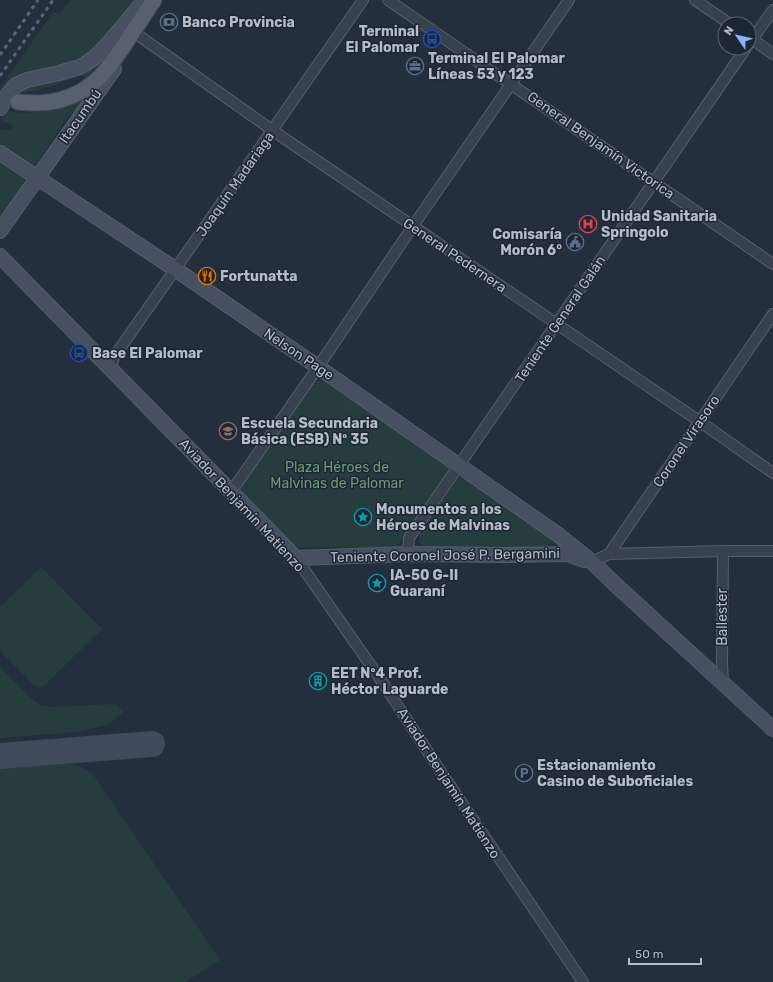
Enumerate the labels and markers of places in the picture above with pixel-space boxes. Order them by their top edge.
bank icon: Banco Provincia [159,12,179,32]
place label: Banco Provincia [182,14,295,31]
place label: Terminal El Palomar [346,23,420,56]
bus stop icon: Terminal El Palomar [422,29,442,49]
place label: Terminal El Palomar Líneas 53 y 123 [428,50,565,83]
office icon: Terminal El Palomar Líneas 53 y 123 [405,56,425,76]
place label: Unidad Sanitaria Springolo [601,208,717,241]
hospital icon: Unidad Sanitaria Springolo [578,214,598,234]
place label: Comisaría Morón 6° [492,226,562,259]
public building icon: Comisaría Morón 6° [565,232,585,252]
restaurant icon: Fortunatta [197,266,217,286]
place label: Fortunatta [220,268,297,285]
bus stop icon: Base El Palomar [69,343,89,363]
place label: Base El Palomar [92,345,203,362]
place label: Escuela Secundaria Básica (ESB) Nº 35 [241,415,378,448]
school or university icon: Escuela Secundaria Básica (ESB) Nº 35 [218,421,238,441]
place label: Monumentos a los Héroes de Malvinas [376,501,510,534]
place icon: Monumentos a los Héroes de Malvinas [353,507,373,527]
place label: IA-50 G-II Guaraní [390,567,458,600]
place icon: IA-50 G-II Guaraní [367,573,387,593]
place label: EET Nº4 Prof. Héctor Laguarde [331,665,448,698]
building icon: EET Nº4 Prof. Héctor Laguarde [308,671,328,691]
place label: Estacionamiento Casino de Suboficiales [537,757,693,790]
parking icon: Estacionamiento Casino de Suboficiales [514,763,534,783]

